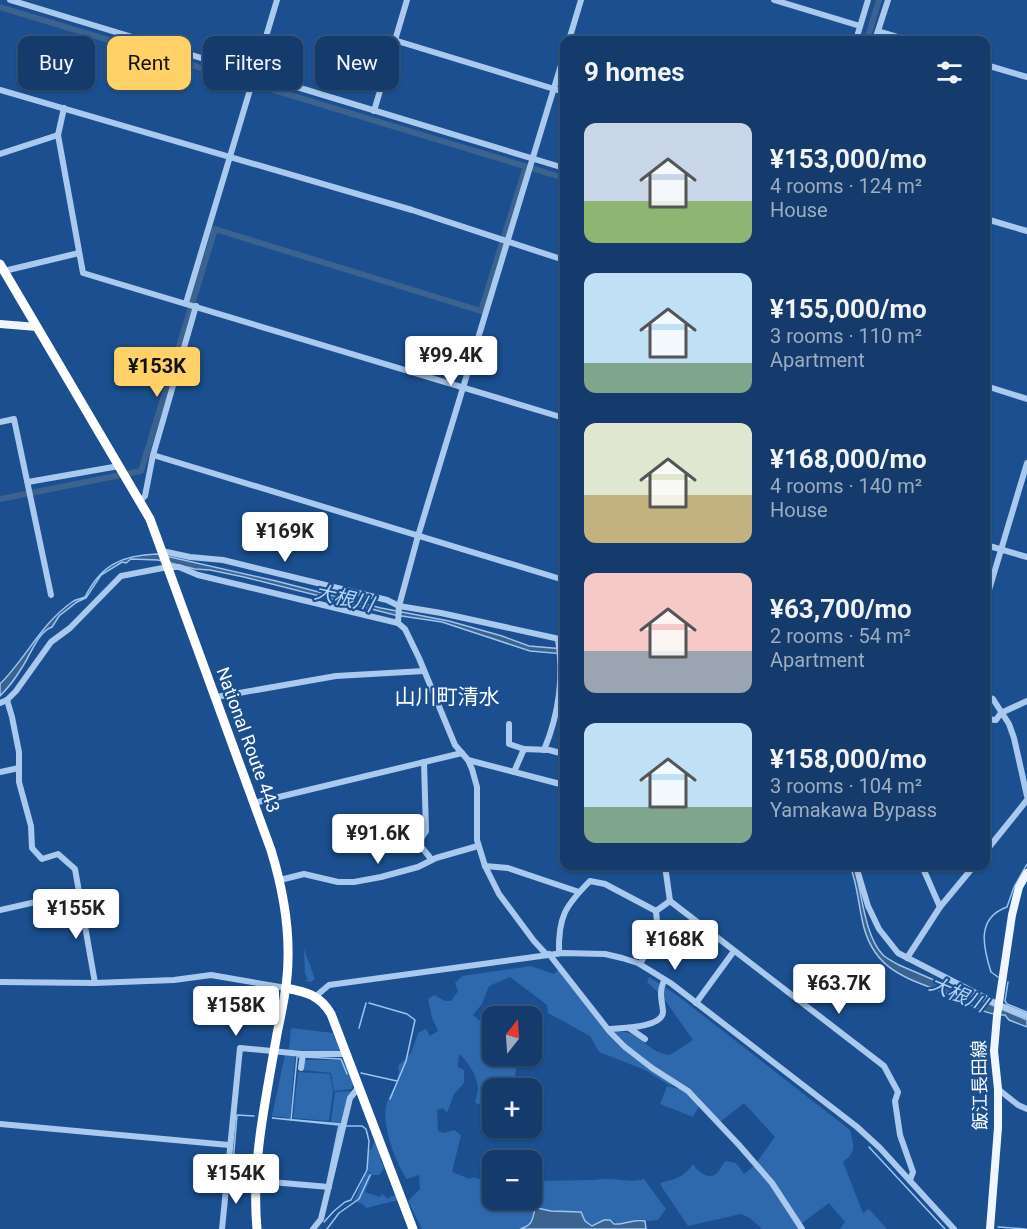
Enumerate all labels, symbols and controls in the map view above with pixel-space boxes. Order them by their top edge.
chip: Buy [18,36,95,90]
chip: Rent [107,36,191,90]
chip: Filters [203,36,303,90]
chip: New [315,36,399,90]
icon: filters [933,56,966,89]
text: 9 homes [584,57,685,87]
text: ¥153,000/mo [770,144,927,174]
icon: home [632,147,704,219]
text: 4 rooms · 124 m² [770,174,922,198]
text: House [770,198,828,222]
text: ¥155,000/mo [770,294,927,324]
icon: home [632,297,704,369]
text: 3 rooms · 110 m² [770,324,922,348]
pin: ¥99.4K [402,336,500,387]
text: ¥99.4K [419,343,483,367]
pin: ¥153K [115,347,199,398]
text: Apartment [770,348,865,372]
text: ¥153K [128,354,186,378]
text: ¥168,000/mo [770,444,927,474]
icon: home [632,447,704,519]
text: 4 rooms · 140 m² [770,474,922,498]
text: House [770,498,828,522]
pin: ¥169K [243,512,327,563]
text: ¥169K [256,519,314,543]
water label: 大根川 [312,580,378,617]
text: ¥63,700/mo [770,594,912,624]
icon: home [632,597,704,669]
text: 2 rooms · 54 m² [770,624,911,648]
text: Apartment [770,648,865,672]
street label: National Route 443 [212,664,285,815]
district label: 山川町清水 [395,685,500,709]
text: ¥158,000/mo [770,744,927,774]
icon: home [632,747,704,819]
text: 3 rooms · 104 m² [770,774,922,798]
text: Yamakawa Bypass [770,798,937,822]
pin: ¥91.6K [329,814,427,865]
text: ¥91.6K [346,821,410,845]
pin: ¥155K [34,889,118,940]
text: ¥155K [47,896,105,920]
pin: ¥168K [633,920,717,971]
text: ¥168K [646,927,704,951]
pin: ¥63.7K [790,964,888,1015]
text: ¥63.7K [807,971,871,995]
water label: 大根川 [926,971,992,1018]
pin: ¥158K [194,986,278,1037]
text: ¥158K [207,993,265,1017]
north arrow [482,1006,542,1066]
map controls [482,1006,542,1210]
street label: 飯江長田線 [968,1040,991,1130]
button: + [482,1078,542,1138]
button: − [482,1150,542,1210]
pin: ¥154K [194,1154,278,1205]
text: ¥154K [207,1161,265,1185]

